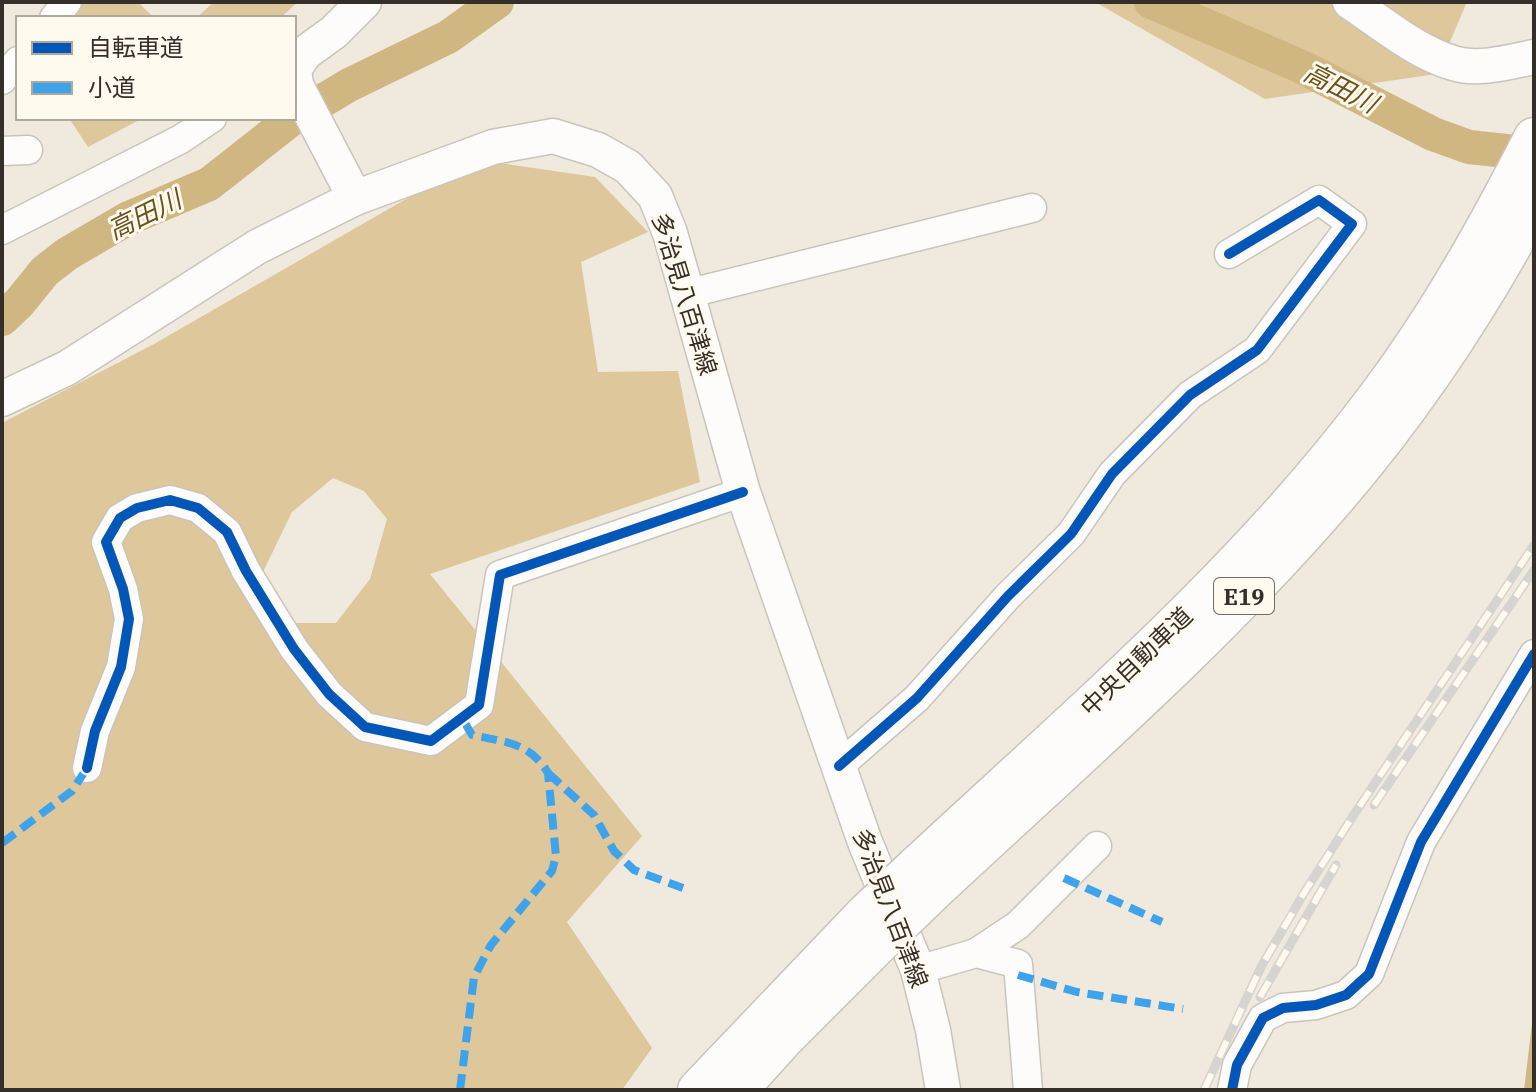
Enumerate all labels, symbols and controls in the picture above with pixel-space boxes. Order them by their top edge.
legend [16,16,296,120]
text: 自転車道 [88,31,184,63]
water label: 高田川 [1299,54,1386,121]
text: 小道 [88,71,136,103]
water label: 高田川 [101,180,189,246]
street label: 多治見八百津線 [645,209,725,379]
road number: E19 [1214,578,1274,614]
street label: 中央自動車道 [1073,599,1199,723]
street label: 多治見八百津線 [846,824,936,992]

